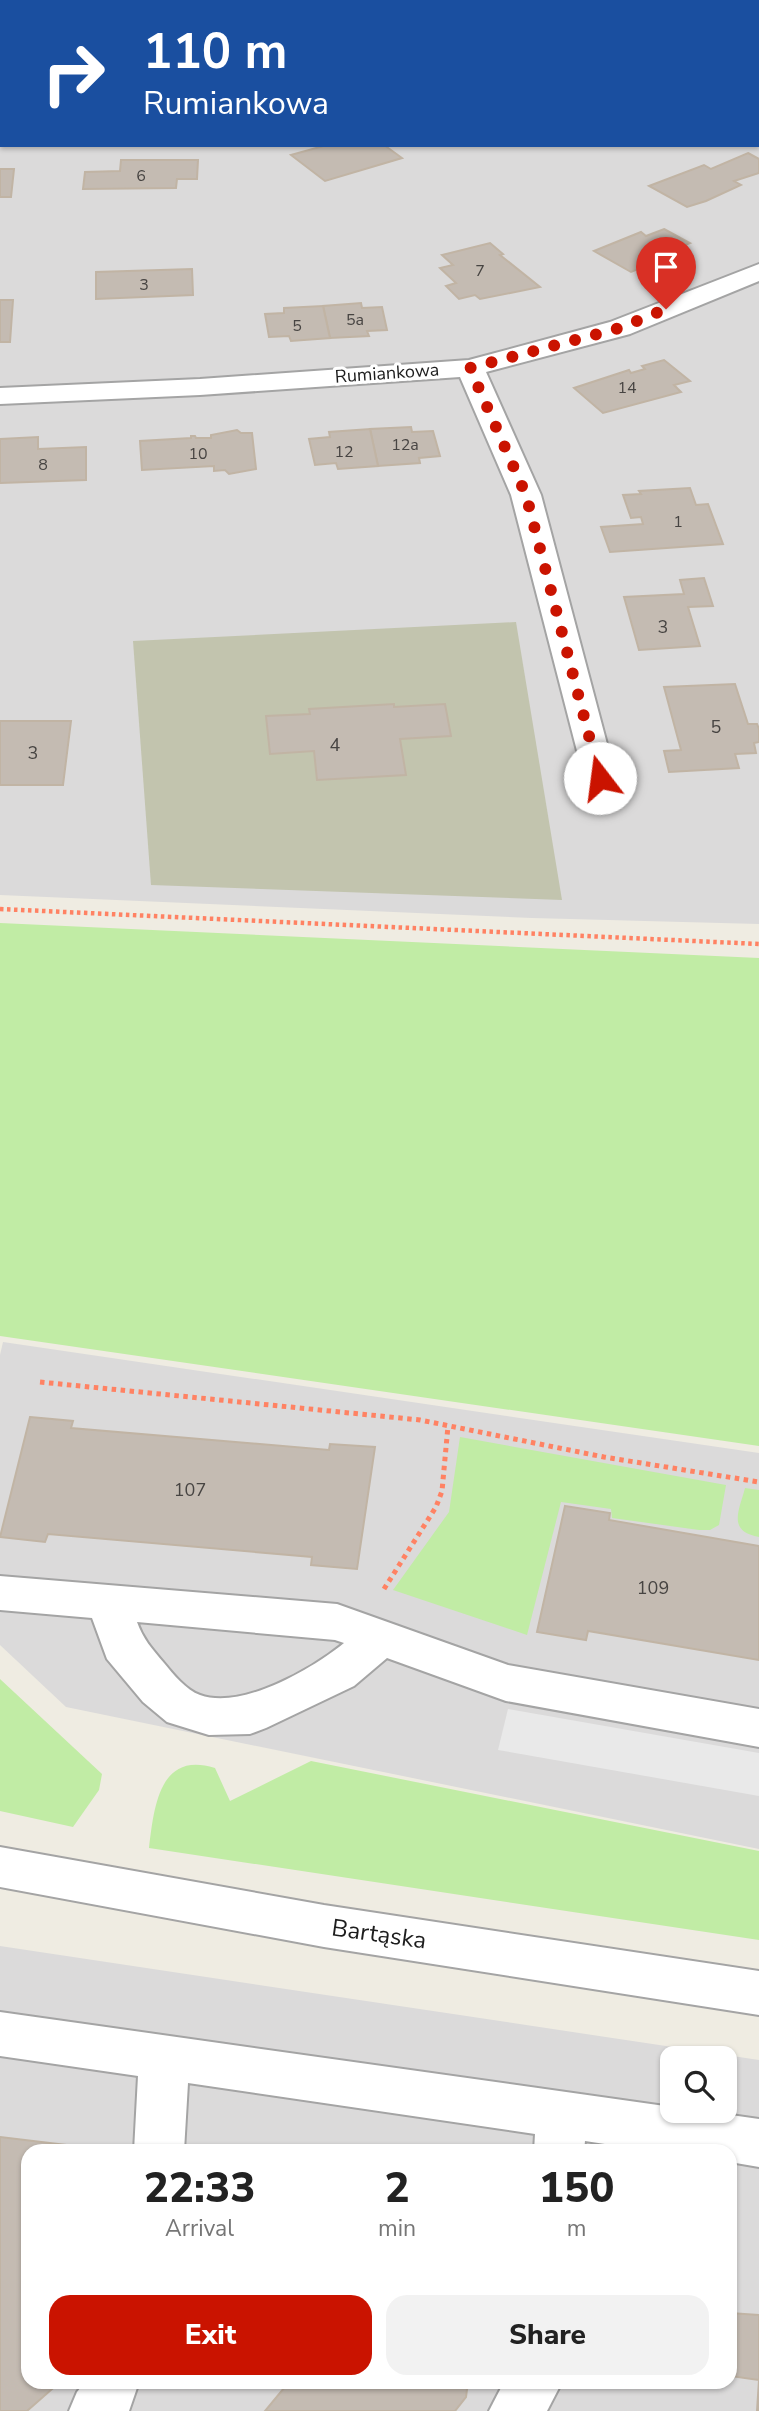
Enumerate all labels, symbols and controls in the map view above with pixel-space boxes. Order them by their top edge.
text: 110 m [143,18,287,85]
icon: right [28,28,119,119]
text: Rumiankowa [143,82,329,125]
house number: 6 [136,165,146,187]
pin [636,237,696,309]
icon: arrive [647,248,685,286]
house number: 7 [475,260,485,282]
house number: 3 [139,274,149,296]
house number: 5a [346,309,364,331]
house number: 5 [292,315,302,337]
street label: Rumiankowa [334,357,440,389]
house number: 14 [617,377,637,399]
house number: 12a [391,434,419,456]
house number: 12 [334,441,354,463]
house number: 10 [188,443,208,465]
house number: 8 [38,454,48,476]
house number: 1 [673,511,683,533]
house number: 3 [658,615,668,639]
house number: 5 [711,715,721,739]
house number: 4 [330,733,341,757]
house number: 3 [28,741,38,765]
position arrow [563,741,637,815]
house number: 107 [174,1478,206,1502]
house number: 109 [637,1576,669,1600]
street label: Bartąska [330,1912,428,1956]
map controls [660,2046,737,2123]
button: search [660,2046,737,2123]
text: 22:33 [144,2160,255,2217]
text: 2 [384,2160,410,2217]
text: 150 [539,2160,614,2217]
text: Arrival [165,2213,234,2244]
text: min [378,2213,416,2244]
text: m [567,2213,586,2244]
button: Exit [49,2295,372,2375]
button: Share [386,2295,709,2375]

